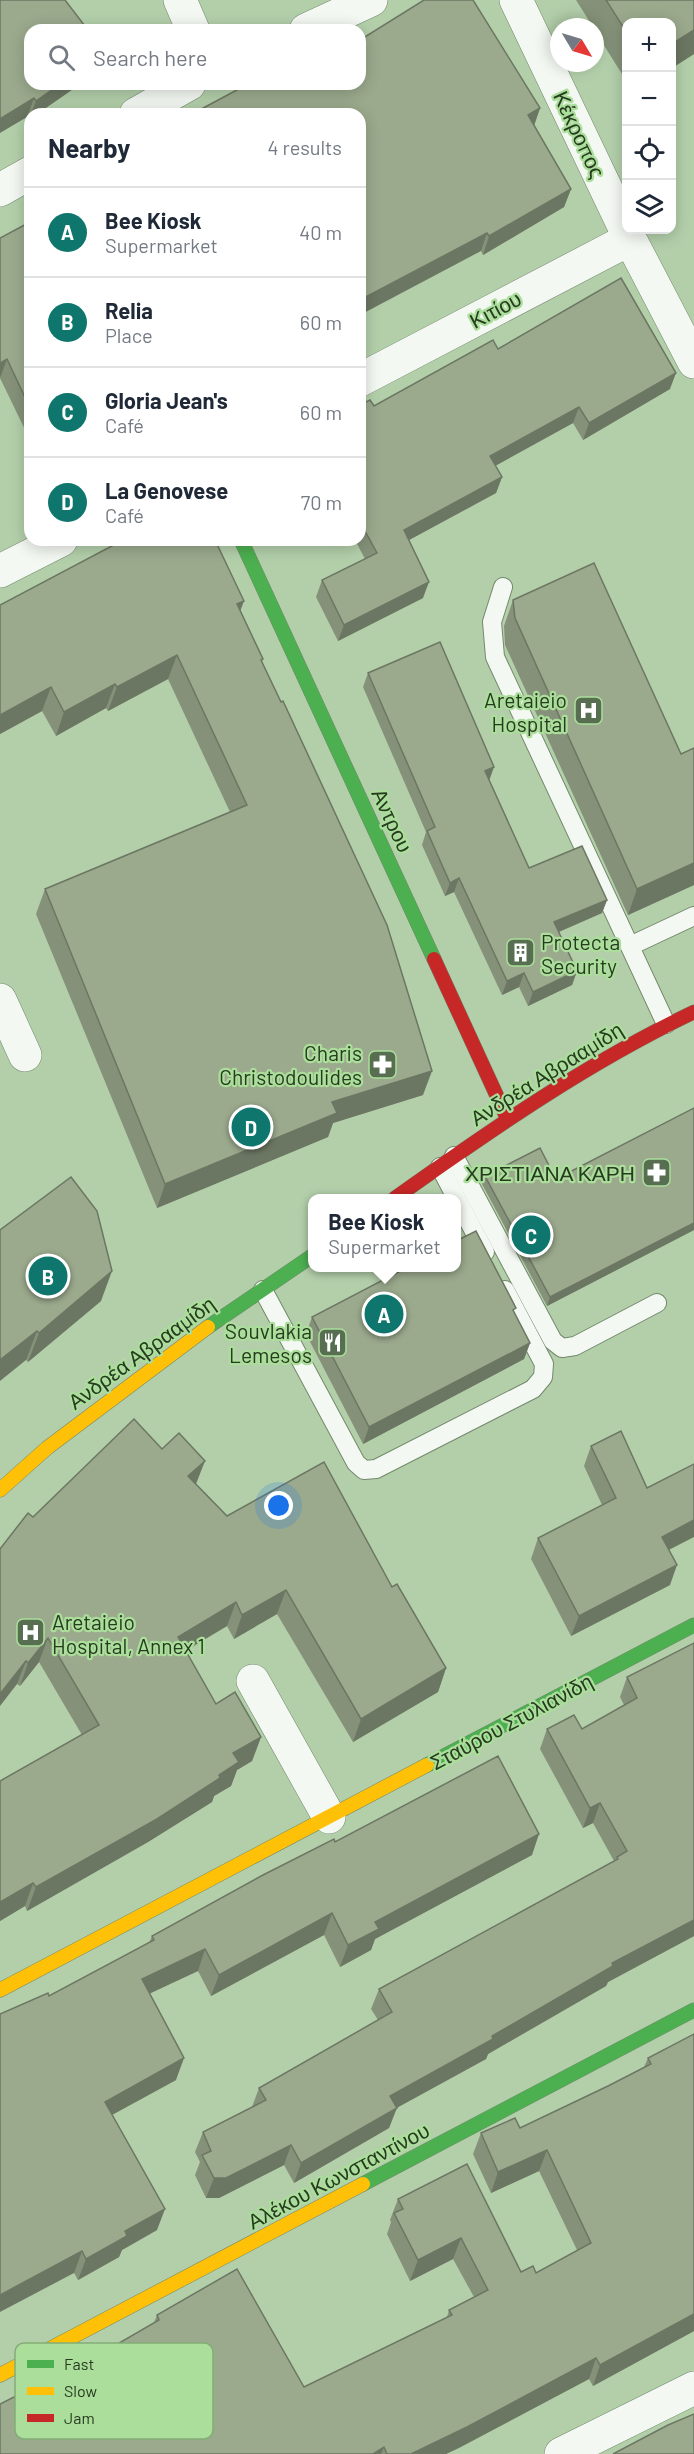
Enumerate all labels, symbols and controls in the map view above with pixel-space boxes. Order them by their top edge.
north arrow [550,18,604,72]
map controls [622,18,676,234]
button: + [622,18,676,72]
search box [24,24,366,90]
icon: search [45,41,78,74]
text: Search here [93,44,207,70]
button: − [622,72,676,126]
street label: Κέκροπος [549,87,611,181]
button: locate [622,126,676,180]
text: Nearby [48,132,130,163]
text: 4 results [267,135,342,159]
button: layers [622,180,676,234]
text: Bee Kiosk [105,207,201,233]
text: A [61,220,74,244]
text: 40 m [299,220,342,244]
text: Supermarket [105,233,218,257]
street label: Κιτίου [465,285,525,333]
text: Relia [105,297,153,323]
text: B [61,310,74,334]
text: 60 m [300,310,342,334]
text: Place [105,323,153,347]
text: Gloria Jean's [105,387,228,413]
text: C [61,400,74,424]
text: 60 m [300,400,342,424]
text: Café [105,413,144,437]
text: La Genovese [105,477,228,503]
text: D [61,490,74,514]
text: 70 m [301,490,342,514]
text: Café [105,503,144,527]
place label: Aretaieio Hospital [484,687,567,736]
hospital icon: Aretaieio Hospital [572,695,604,727]
street label: Αντρου [367,784,419,856]
place label: Protecta Security [541,929,620,978]
building icon: Protecta Security [504,937,536,969]
street label: Ανδρέα Αβρααμίδη [465,1016,627,1130]
place label: Charis Christodoulides [219,1040,362,1089]
pharmacy icon: Charis Christodoulides [367,1048,399,1080]
pin: D [232,1104,270,1150]
pharmacy icon: ΧΡΙΣΤΙΑΝΑ ΚΑΡΗ [640,1156,672,1188]
place label: ΧΡΙΣΤΙΑΝΑ ΚΑΡΗ [465,1160,635,1185]
popup [308,1194,461,1272]
text: Bee Kiosk [328,1208,425,1234]
pin: C [512,1212,550,1258]
text: Supermarket [328,1234,441,1258]
pin: B [28,1254,68,1298]
street label: Ανδρέα Αβρααμίδη [63,1290,219,1414]
pin: A [364,1292,404,1336]
place label: Souvlakia Lemesos [225,1318,312,1367]
restaurant icon: Souvlakia Lemesos [317,1326,349,1358]
your location [264,1491,293,1520]
place label: Aretaieio Hospital, Annex 1 [52,1609,205,1658]
hospital icon: Aretaieio Hospital, Annex 1 [15,1617,47,1649]
street label: Σταύρου Στυλιανίδη [425,1668,597,1774]
street label: Αλέκου Κωνσταντίνου [243,2116,433,2234]
legend [15,2343,213,2439]
text: Fast [64,2354,94,2373]
text: Slow [64,2381,97,2400]
text: Jam [64,2408,95,2427]

